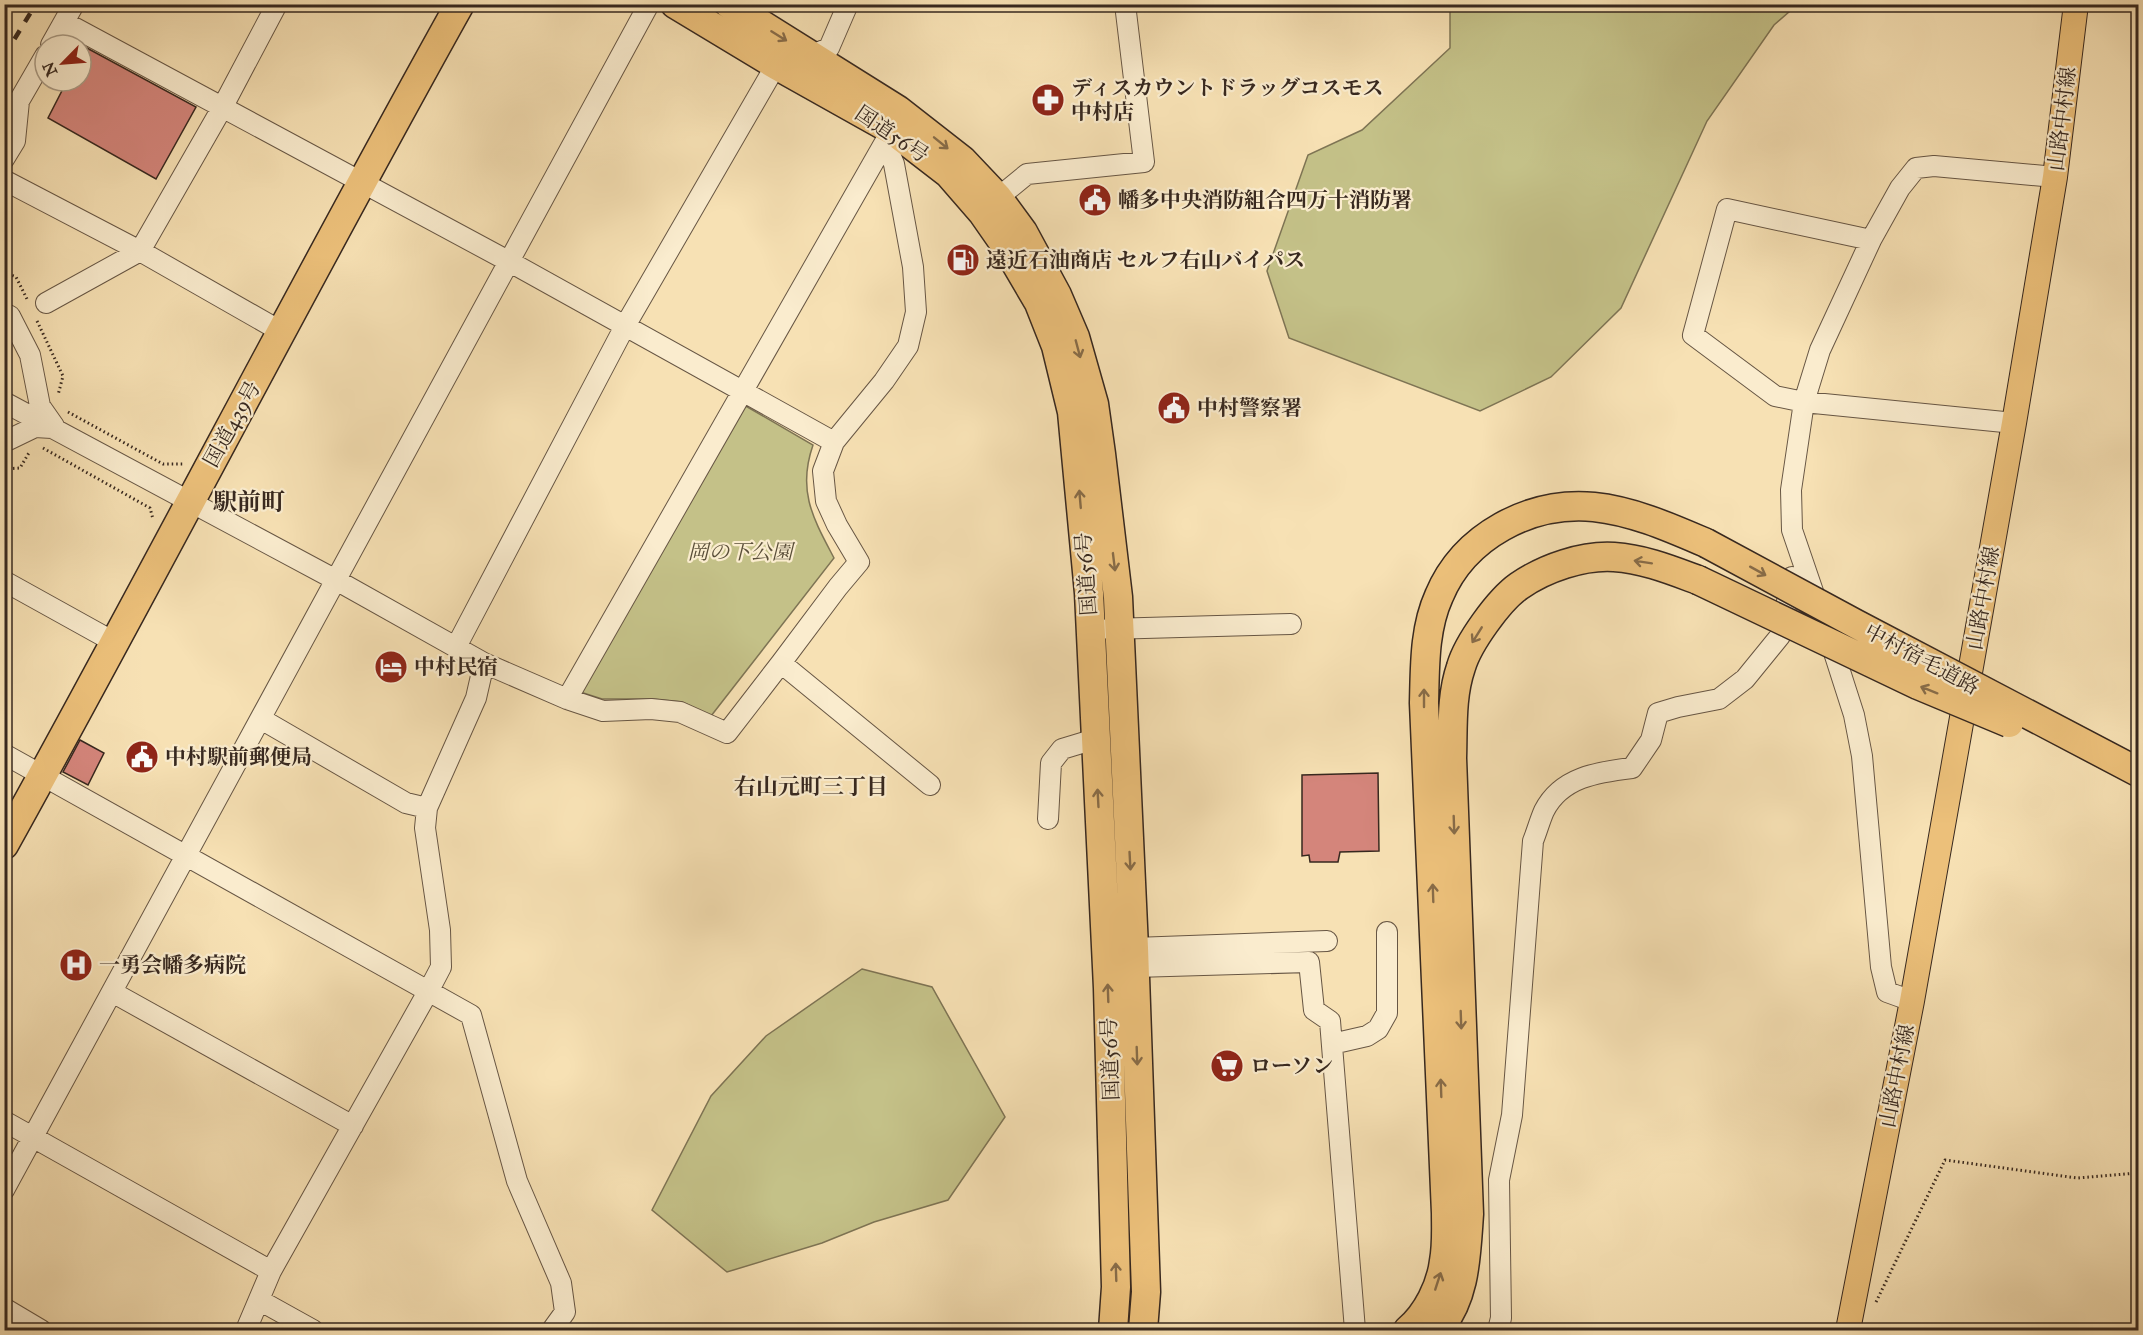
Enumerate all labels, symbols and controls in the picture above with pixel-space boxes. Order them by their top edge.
one-way arrow [770,30,787,42]
north arrow [33,33,93,93]
text: N [38,59,61,79]
street label: 山路中村線 [2043,65,2081,173]
place label: ディスカウントドラッグコスモス 中村店 [1071,75,1383,125]
pharmacy icon: ディスカウントドラッグコスモス 中村店 [1030,82,1066,118]
street label: 国道56号 [850,100,934,168]
one-way arrow [933,136,949,149]
public building icon: 幡多中央消防組合四万十消防署 [1077,182,1113,218]
place label: 幡多中央消防組合四万十消防署 [1118,187,1412,213]
fuel station icon: 遠近石油商店 セルフ右山バイパス [945,242,981,278]
place label: 遠近石油商店 セルフ右山バイパス [986,247,1305,273]
one-way arrow [1073,339,1085,358]
street label: 国道439号 [198,376,266,472]
public building icon: 中村警察署 [1156,390,1192,426]
place label: 中村警察署 [1197,395,1302,421]
district label: 駅前町 [213,487,285,517]
one-way arrow [1074,490,1085,509]
street label: 国道56号 [1070,531,1102,617]
park label: 岡の下公園 [688,539,795,565]
street label: 山路中村線 [1961,544,2005,652]
one-way arrow [1108,551,1119,571]
one-way arrow [1633,556,1653,567]
one-way arrow [1749,565,1766,577]
street label: 中村宿毛道路 [1860,618,1984,700]
one-way arrow [1471,627,1484,644]
hotel icon: 中村民宿 [373,649,409,685]
place label: 中村民宿 [414,654,498,680]
one-way arrow [1920,684,1939,695]
one-way arrow [1418,689,1430,709]
public building icon: 中村駅前郵便局 [124,739,160,775]
place label: 中村駅前郵便局 [165,744,312,770]
district label: 右山元町三丁目 [734,773,888,800]
one-way arrow [1092,789,1103,809]
one-way arrow [1449,815,1460,835]
one-way arrow [1124,851,1135,871]
one-way arrow [1427,883,1438,903]
hospital icon: 一勇会幡多病院 [58,947,94,983]
place label: 一勇会幡多病院 [99,952,246,978]
one-way arrow [1102,984,1113,1004]
one-way arrow [1456,1010,1467,1030]
street label: 国道56号 [1096,1017,1124,1101]
street label: 山路中村線 [1874,1022,1920,1130]
one-way arrow [1132,1046,1143,1066]
supermarket icon: ローソン [1209,1048,1245,1084]
place label: ローソン [1250,1053,1333,1079]
one-way arrow [1436,1078,1447,1098]
one-way arrow [1110,1263,1121,1283]
one-way arrow [1433,1272,1444,1291]

